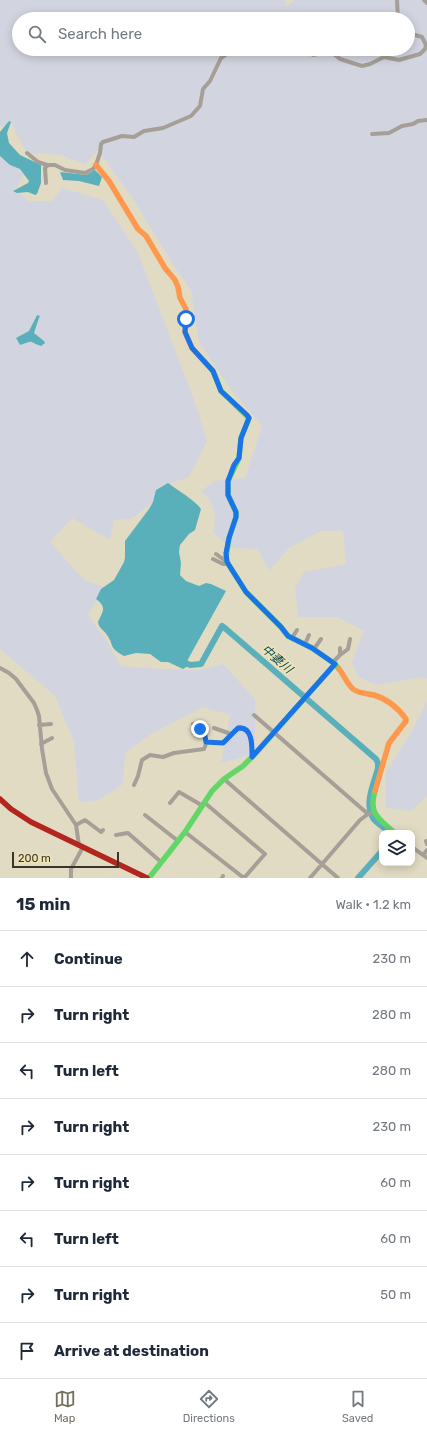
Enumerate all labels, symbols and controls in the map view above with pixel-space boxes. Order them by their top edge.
search box [12,12,415,56]
icon: search [26,23,48,45]
text: Search here [58,25,142,43]
route start [177,310,195,328]
water label: 中妻川 [259,642,297,677]
route end [191,720,209,738]
map controls [379,830,415,866]
button: layers [379,830,415,866]
scale bar [12,850,119,869]
text: 200 m [18,852,51,865]
text: 15 min [16,894,70,914]
text: Walk · 1.2 km [335,897,411,912]
icon: ahead [16,948,38,970]
text: Continue [54,950,123,968]
text: 230 m [373,951,411,966]
icon: right [16,1004,38,1026]
text: Turn right [54,1006,129,1024]
text: 280 m [372,1007,411,1022]
icon: left [16,1060,38,1082]
text: Turn left [54,1062,119,1080]
text: 280 m [372,1063,411,1078]
icon: right [16,1116,38,1138]
text: Turn right [54,1118,129,1136]
text: 230 m [373,1119,411,1134]
icon: right [16,1172,38,1194]
text: Turn right [54,1174,129,1192]
text: 60 m [380,1175,411,1190]
icon: left [16,1228,38,1250]
text: Turn left [54,1230,119,1248]
text: 60 m [380,1231,411,1246]
icon: right [16,1284,38,1306]
text: Turn right [54,1286,129,1304]
text: 50 m [380,1287,411,1302]
icon: arrive [16,1340,38,1362]
text: Arrive at destination [54,1342,209,1360]
tab: Map [54,1388,76,1425]
tab: Directions [183,1388,235,1425]
tab: Saved [342,1388,373,1425]

